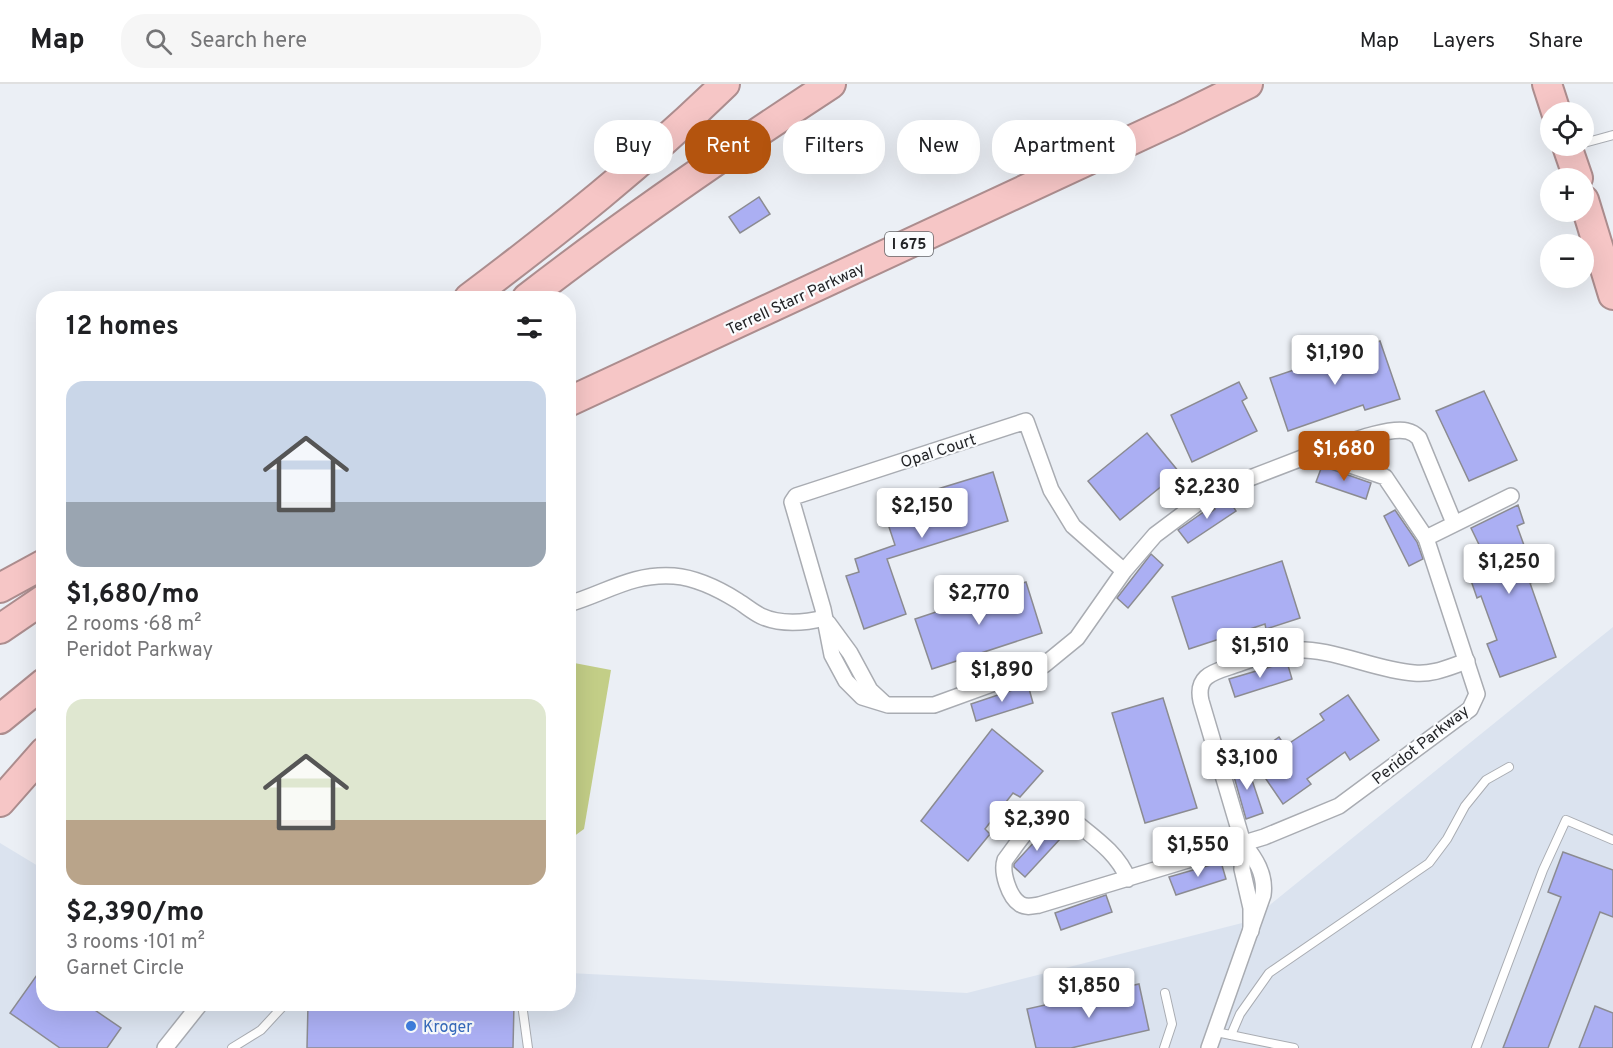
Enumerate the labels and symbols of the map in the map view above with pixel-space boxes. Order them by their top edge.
road number: I 675 [885,232,933,256]
street label: Terrell Starr Parkway [723,259,868,341]
pin: $1,190 [1286,335,1384,386]
street label: Opal Court [898,430,979,474]
pin: $1,680 [1295,431,1393,482]
pin: $2,230 [1158,469,1256,520]
pin: $2,150 [873,488,971,539]
pin: $1,250 [1460,544,1558,595]
pin: $2,770 [930,575,1028,626]
pin: $1,510 [1211,628,1309,679]
pin: $1,890 [953,652,1051,703]
street label: Peridot Parkway [1369,701,1474,790]
pin: $3,100 [1198,740,1296,791]
pin: $2,390 [988,801,1086,852]
pin: $1,550 [1149,827,1247,878]
pin: $1,850 [1040,968,1138,1019]
place label: Kroger [423,1018,473,1038]
marker: Kroger [404,1019,418,1033]

